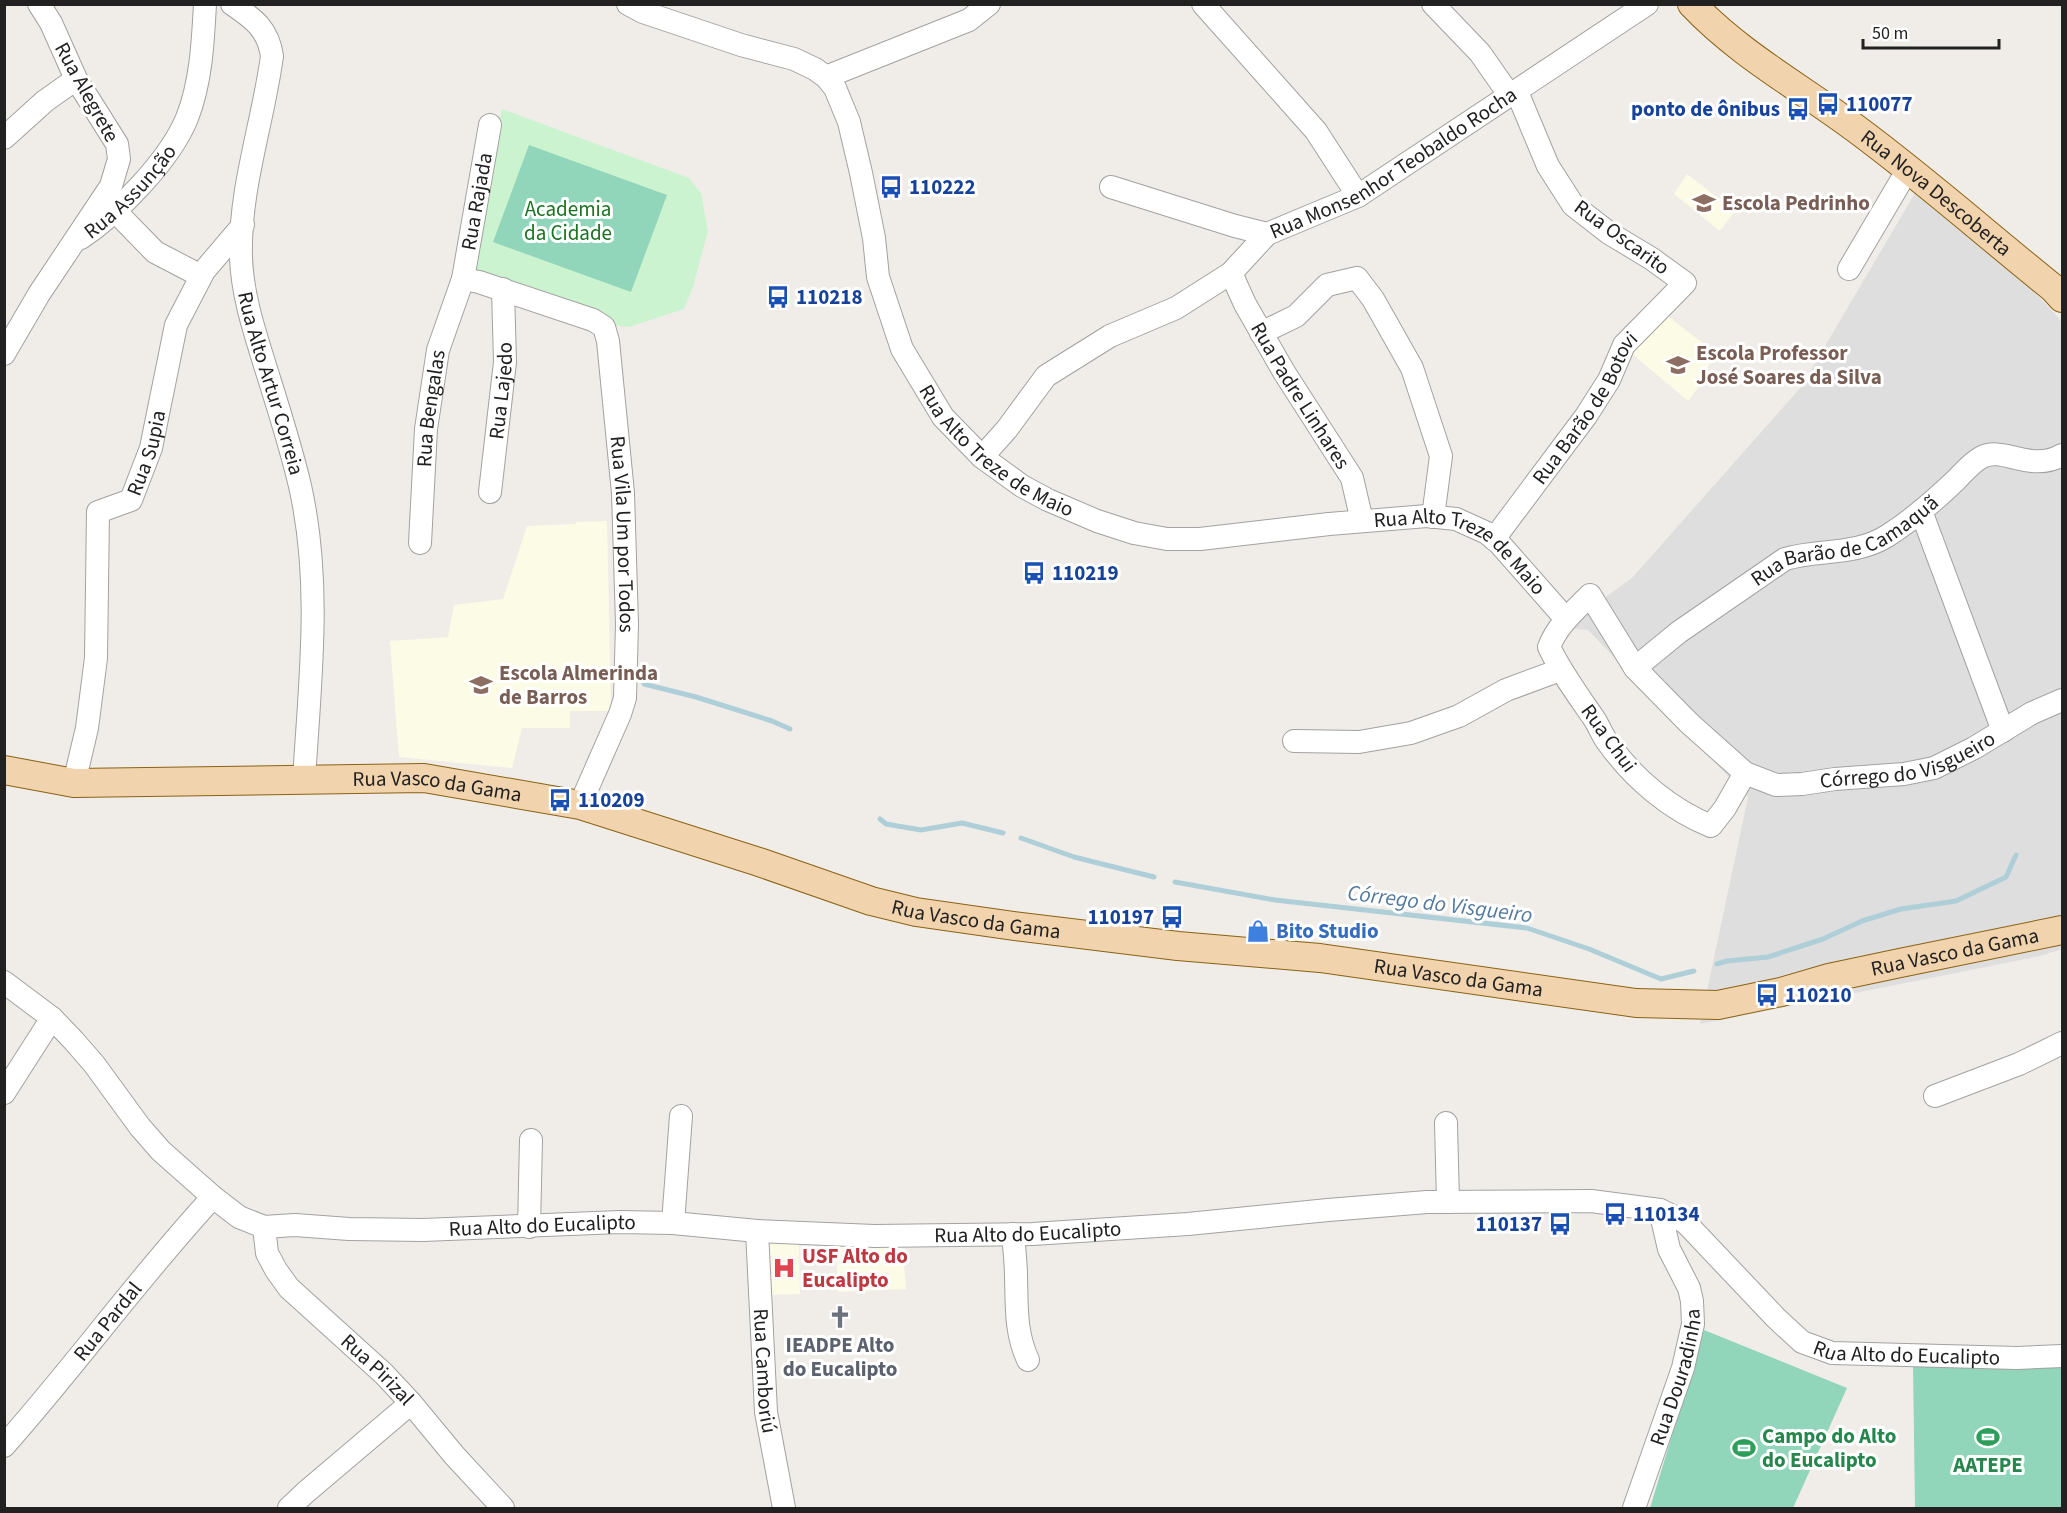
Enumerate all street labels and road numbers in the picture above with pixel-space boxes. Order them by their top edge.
street label: Rua Alegrete [47,37,127,147]
street label: Rua Monsenhor Teobaldo Rocha [1265,80,1523,246]
street label: Rua Nova Descoberta [1854,122,2018,263]
street label: Rua Assunção [78,138,184,246]
street label: Rua Rajada [453,150,500,253]
street label: Rua Oscarito [1568,192,1676,282]
street label: Rua Alto Artur Correia [230,289,312,478]
street label: Rua Padre Linhares [1243,316,1358,475]
street label: Rua Barão de Botovi [1525,324,1645,491]
street label: Rua Lajedo [481,342,520,441]
street label: Rua Bengalas [409,348,453,468]
street label: Rua Alto Treze de Maio [912,379,1078,524]
street label: Rua Supia [119,408,173,500]
street label: Rua Vila Um por Todos [602,434,642,633]
street label: Rua Barão de Camaquã [1744,488,1945,593]
street label: Rua Alto Treze de Maio [1372,501,1553,602]
street label: Rua Chui [1574,698,1644,778]
street label: Córrego do Visgueiro [1818,724,2001,796]
street label: Rua Vasco da Gama [352,763,524,810]
street label: Rua Vasco da Gama [888,892,1063,947]
street label: Rua Vasco da Gama [1868,920,2041,984]
street label: Rua Vasco da Gama [1372,951,1545,1005]
street label: Rua Alto do Eucalipto [448,1207,636,1244]
street label: Rua Alto do Eucalipto [934,1213,1122,1250]
street label: Rua Pardal [66,1275,149,1368]
street label: Rua Camboriú [746,1308,785,1436]
street label: Rua Douradinha [1642,1308,1709,1450]
street label: Rua Pirizal [334,1327,421,1412]
street label: Rua Alto do Eucalipto [1809,1332,2000,1373]

